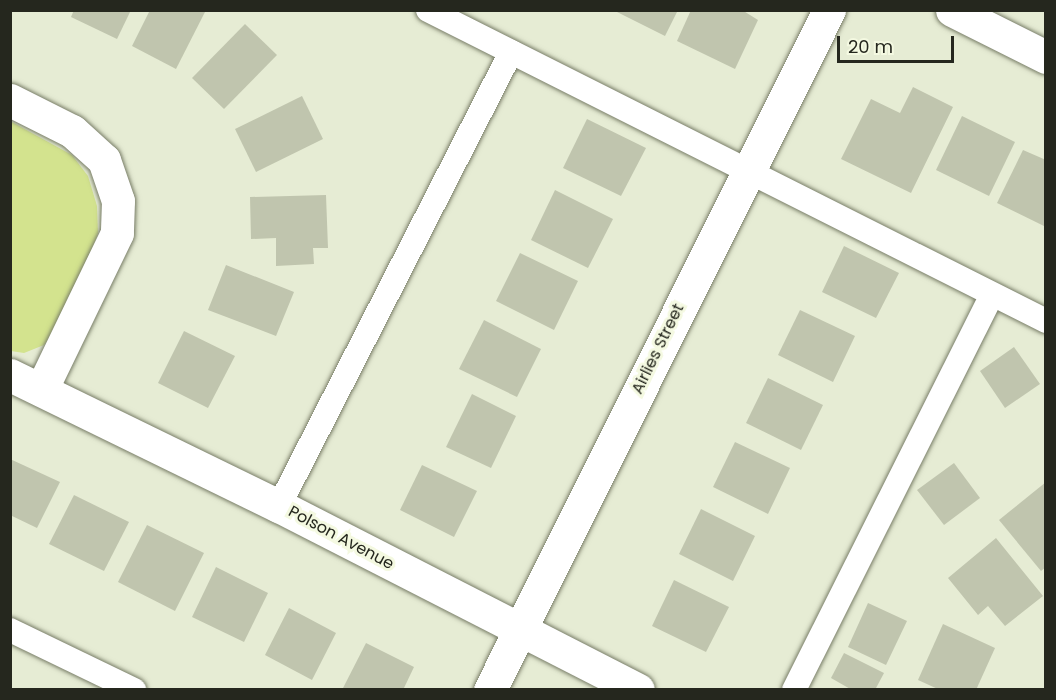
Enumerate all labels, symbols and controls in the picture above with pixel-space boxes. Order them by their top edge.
scale bar [840,24,957,62]
text: 20 m [848,34,893,59]
street label: Airlies Street [628,301,688,397]
street label: Polson Avenue [285,502,397,574]

